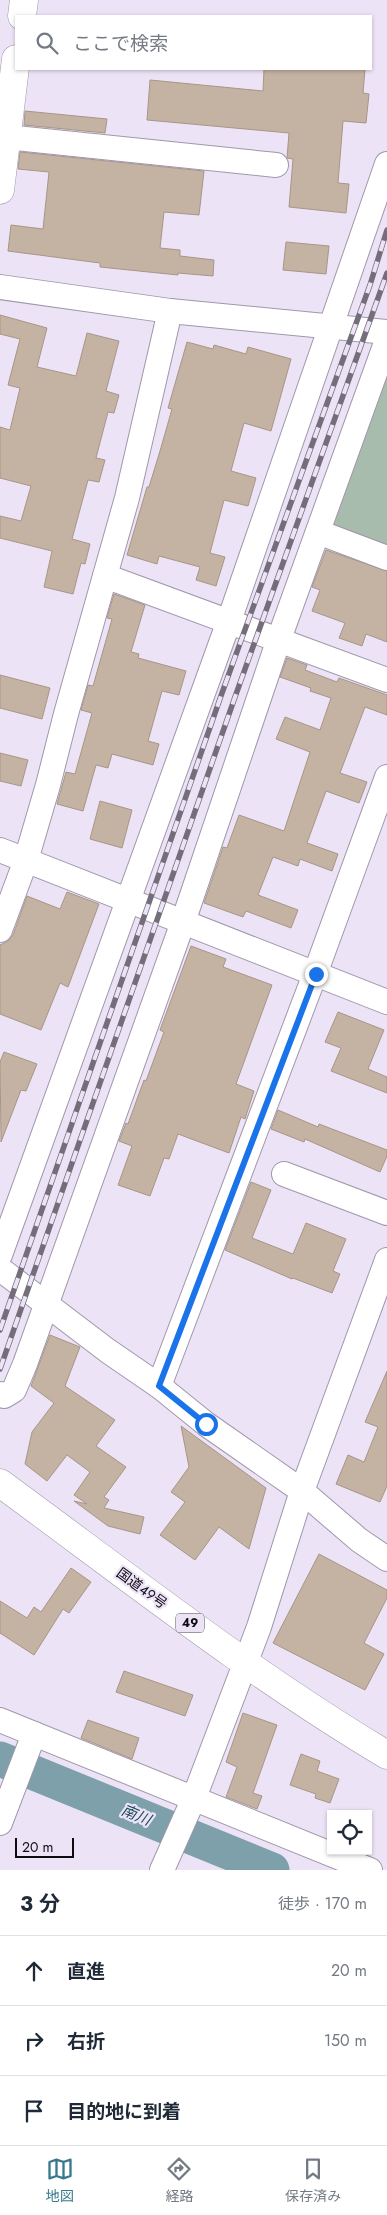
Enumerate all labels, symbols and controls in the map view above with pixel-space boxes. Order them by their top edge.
search box [15,15,372,70]
icon: search [33,29,61,57]
text: ここで検索 [73,30,168,57]
route end [305,963,328,986]
route start [195,1413,218,1436]
street label: 国道49号 [113,1563,171,1613]
road number: 49 [176,1614,204,1632]
water label: 南川 [118,1799,156,1832]
map controls [327,1810,372,1855]
button: locate [327,1810,372,1855]
scale bar [15,1835,74,1858]
text: 20 m [22,1837,54,1857]
text: 3 分 [20,1889,60,1919]
text: 徒歩 · 170 m [278,1892,367,1915]
icon: ahead [20,1957,48,1985]
text: 直進 [67,1958,105,1985]
text: 20 m [331,1959,367,1982]
icon: right [20,2027,48,2055]
text: 右折 [67,2028,105,2055]
text: 150 m [324,2029,367,2052]
icon: arrive [20,2097,48,2125]
text: 目的地に到着 [67,2098,181,2125]
tab: 地図 [46,2155,74,2206]
tab: 経路 [165,2155,193,2206]
tab: 保存済み [285,2155,341,2206]

